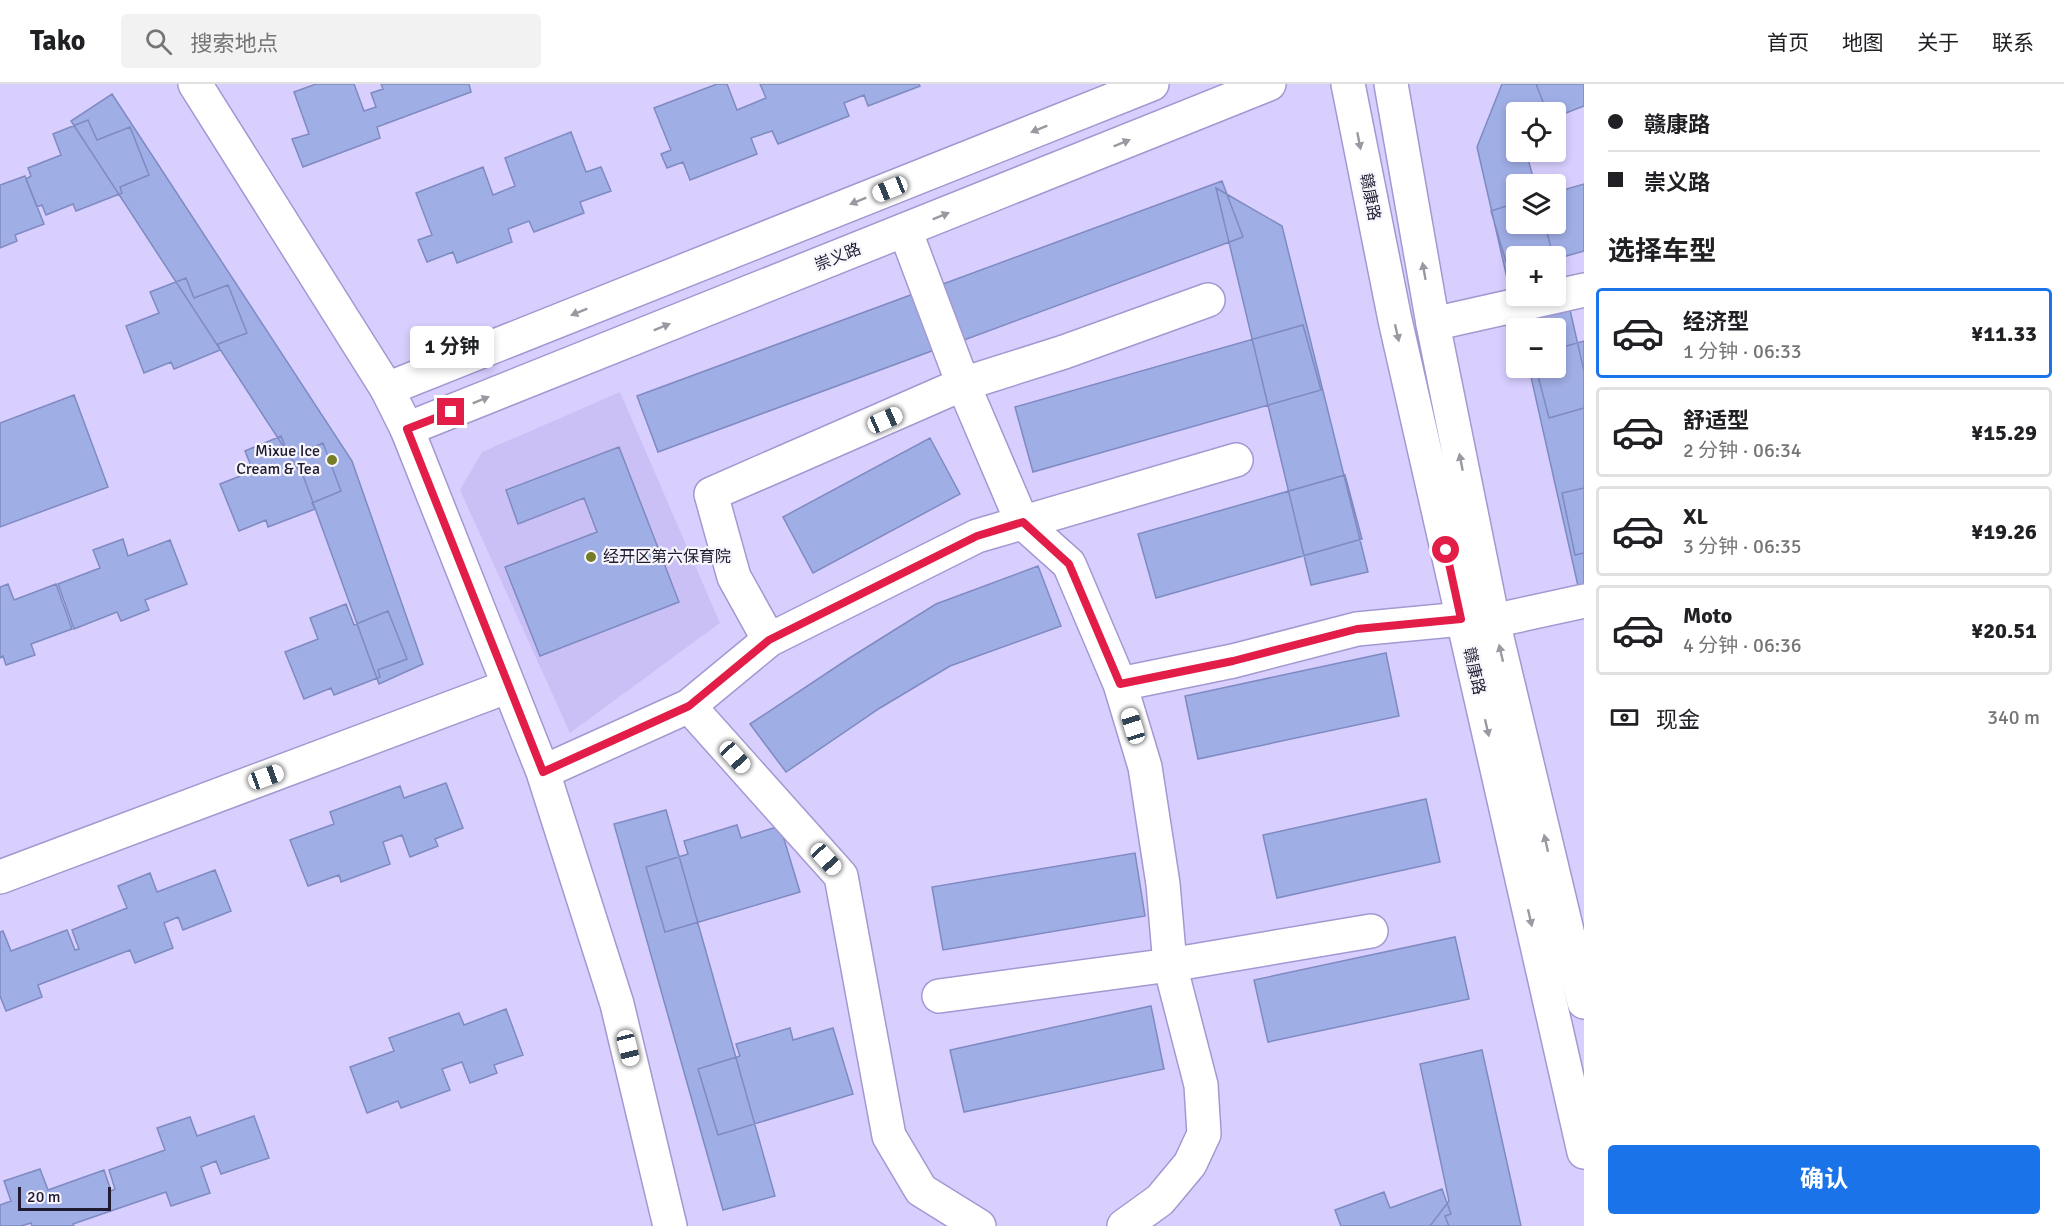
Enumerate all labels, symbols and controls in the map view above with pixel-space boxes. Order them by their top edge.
search box [121,14,541,68]
text: Tako [30,24,85,58]
icon: search [142,25,175,58]
text: 搜索地点 [190,30,278,57]
text: 首页 [1767,30,1809,56]
text: 地图 [1842,30,1884,56]
text: 关于 [1917,30,1959,56]
text: 联系 [1992,30,2034,56]
map controls [1506,102,1566,378]
button: locate [1506,102,1566,162]
text: 赣康路 [1644,111,1710,138]
one-way arrow [1030,125,1048,134]
one-way arrow [1355,132,1364,151]
one-way arrow [1113,138,1131,148]
text: 崇义路 [1644,169,1710,196]
street label: 赣康路 [1356,172,1384,222]
car [870,174,910,204]
button: layers [1506,174,1566,234]
one-way arrow [849,197,867,206]
one-way arrow [932,211,950,221]
text: 选择车型 [1608,235,1716,268]
street label: 崇义路 [812,239,864,275]
button: + [1506,246,1566,306]
one-way arrow [1419,261,1428,280]
icon: car [1611,306,1665,360]
one-way arrow [570,307,588,317]
text: 经济型 [1683,308,1749,335]
button: − [1506,318,1566,378]
text: ¥11.33 [1971,320,2037,347]
one-way arrow [653,322,671,331]
one-way arrow [1393,323,1403,342]
callout: 1 分钟 [409,325,493,367]
text: 1 分钟 [424,334,480,359]
text: 1 分钟 · 06:33 [1683,339,1802,364]
one-way arrow [472,395,490,404]
route end [437,398,464,425]
car [865,404,905,436]
icon: car [1611,405,1665,459]
text: 舒适型 [1683,407,1749,434]
text: ¥15.29 [1971,419,2037,446]
text: 2 分钟 · 06:34 [1683,438,1802,463]
place label: Mixue Ice Cream & Tea [236,441,320,479]
marker: Mixue Ice Cream & Tea [325,453,339,467]
one-way arrow [1456,453,1465,472]
text: XL [1683,503,1708,530]
icon: car [1611,504,1665,558]
text: ¥19.26 [1971,518,2037,545]
text: 3 分钟 · 06:35 [1683,534,1802,559]
route start [1432,536,1459,563]
place label: 经开区第六保育院 [603,547,731,567]
marker: 经开区第六保育院 [584,550,598,564]
text: Moto [1683,602,1732,629]
icon: car [1611,603,1665,657]
text: ¥20.51 [1971,617,2037,644]
text: 4 分钟 · 06:36 [1683,633,1802,658]
one-way arrow [1495,644,1505,662]
street label: 赣康路 [1459,645,1489,697]
icon: cash [1608,701,1641,734]
text: 340 m [1987,705,2040,730]
car [1119,706,1147,746]
text: 现金 [1656,706,1700,733]
one-way arrow [1482,719,1492,737]
car [716,738,754,776]
car [246,762,286,792]
one-way arrow [1541,833,1550,852]
car [807,840,845,878]
one-way arrow [1526,909,1536,927]
car [615,1028,641,1068]
button: 确认 [1608,1145,2040,1214]
scale bar [18,1184,111,1212]
text: 20 m [27,1187,61,1207]

